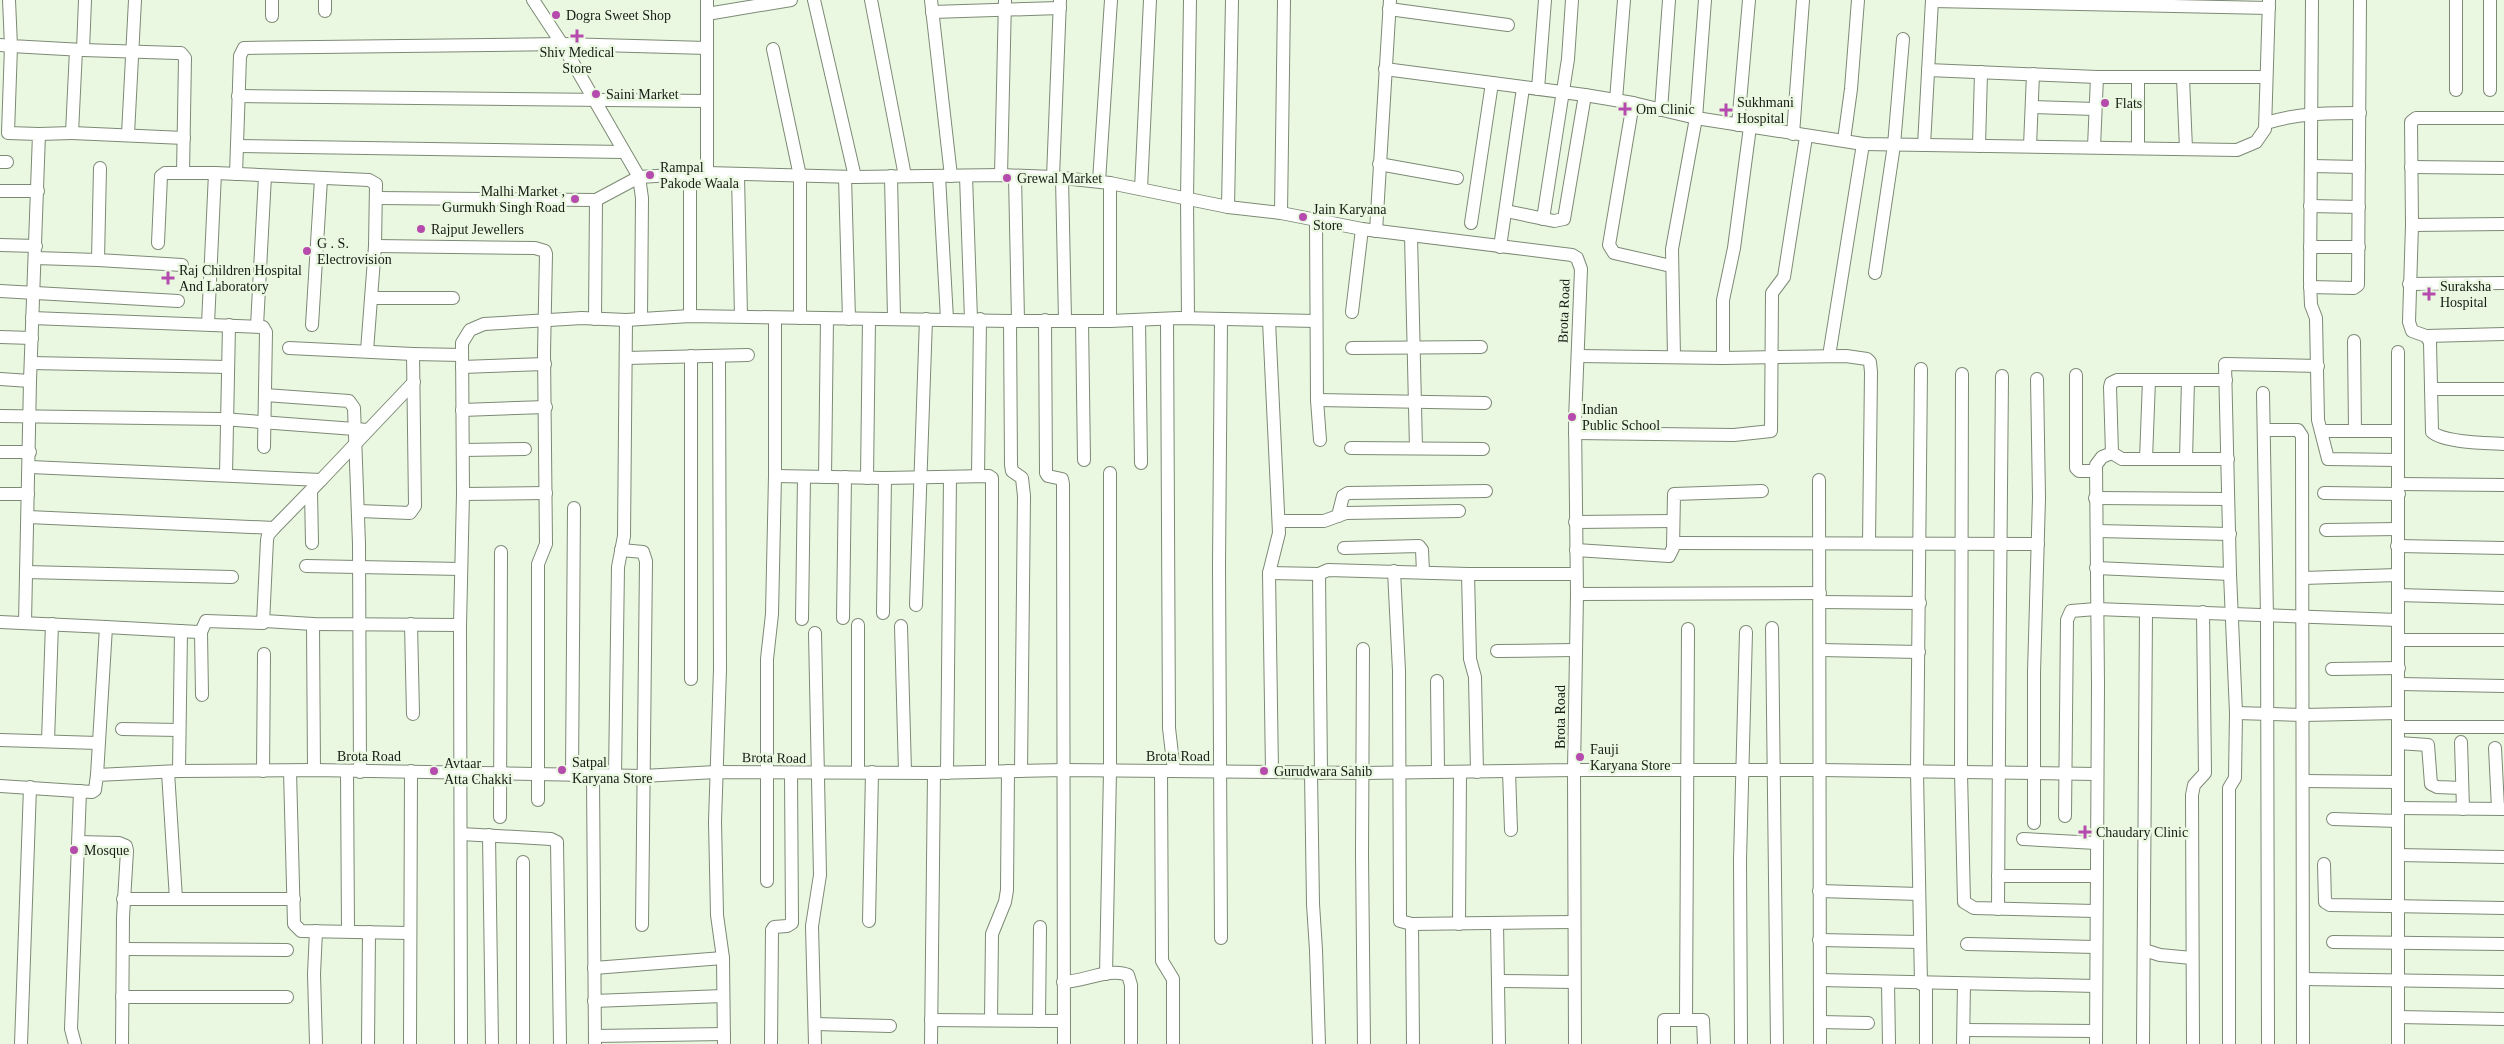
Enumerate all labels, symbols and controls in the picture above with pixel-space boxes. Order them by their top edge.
place label: Dogra Sweet Shop [566,8,671,23]
marker: Dogra Sweet Shop [550,9,562,21]
marker: Shiv Medical Store [571,30,583,42]
place label: Shiv Medical Store [539,45,615,76]
place label: Saini Market [606,87,679,102]
marker: Saini Market [590,88,602,100]
place label: Sukhmani Hospital [1737,95,1794,126]
place label: Flats [2115,96,2142,111]
marker: Flats [2099,97,2111,109]
marker: Om Clinic [1618,102,1632,116]
place label: Om Clinic [1636,102,1695,117]
marker: Sukhmani Hospital [1719,103,1733,117]
place label: Rampal Pakode Waala [660,160,740,191]
marker: Rampal Pakode Waala [644,169,656,181]
place label: Grewal Market [1017,171,1102,186]
marker: Grewal Market [1001,172,1013,184]
place label: Malhi Market , Gurmukh Singh Road [442,184,565,215]
marker: Malhi Market , Gurmukh Singh Road [569,193,581,205]
place label: Jain Karyana Store [1313,202,1387,233]
marker: Jain Karyana Store [1297,211,1309,223]
place label: Rajput Jewellers [431,222,524,237]
marker: Rajput Jewellers [415,223,427,235]
place label: G . S. Electrovision [317,236,392,267]
marker: G . S. Electrovision [301,245,313,257]
place label: Raj Children Hospital And Laboratory [179,263,302,294]
marker: Raj Children Hospital And Laboratory [161,271,175,285]
street label: Brota Road [1555,279,1573,343]
place label: Suraksha Hospital [2440,279,2492,310]
marker: Suraksha Hospital [2422,287,2436,301]
place label: Indian Public School [1582,402,1660,433]
marker: Indian Public School [1566,411,1578,423]
street label: Brota Road [1553,685,1568,749]
place label: Fauji Karyana Store [1590,742,1670,773]
street label: Brota Road [337,749,401,764]
street label: Brota Road [1146,749,1210,764]
street label: Brota Road [742,750,806,766]
marker: Fauji Karyana Store [1574,751,1586,763]
place label: Satpal Karyana Store [572,755,652,786]
place label: Avtaar Atta Chakki [444,756,512,787]
marker: Satpal Karyana Store [556,764,568,776]
place label: Gurudwara Sahib [1274,764,1372,779]
marker: Avtaar Atta Chakki [428,765,440,777]
marker: Gurudwara Sahib [1258,765,1270,777]
marker: Chaudary Clinic [2078,825,2092,839]
place label: Chaudary Clinic [2096,825,2188,840]
place label: Mosque [84,843,129,858]
marker: Mosque [68,844,80,856]

